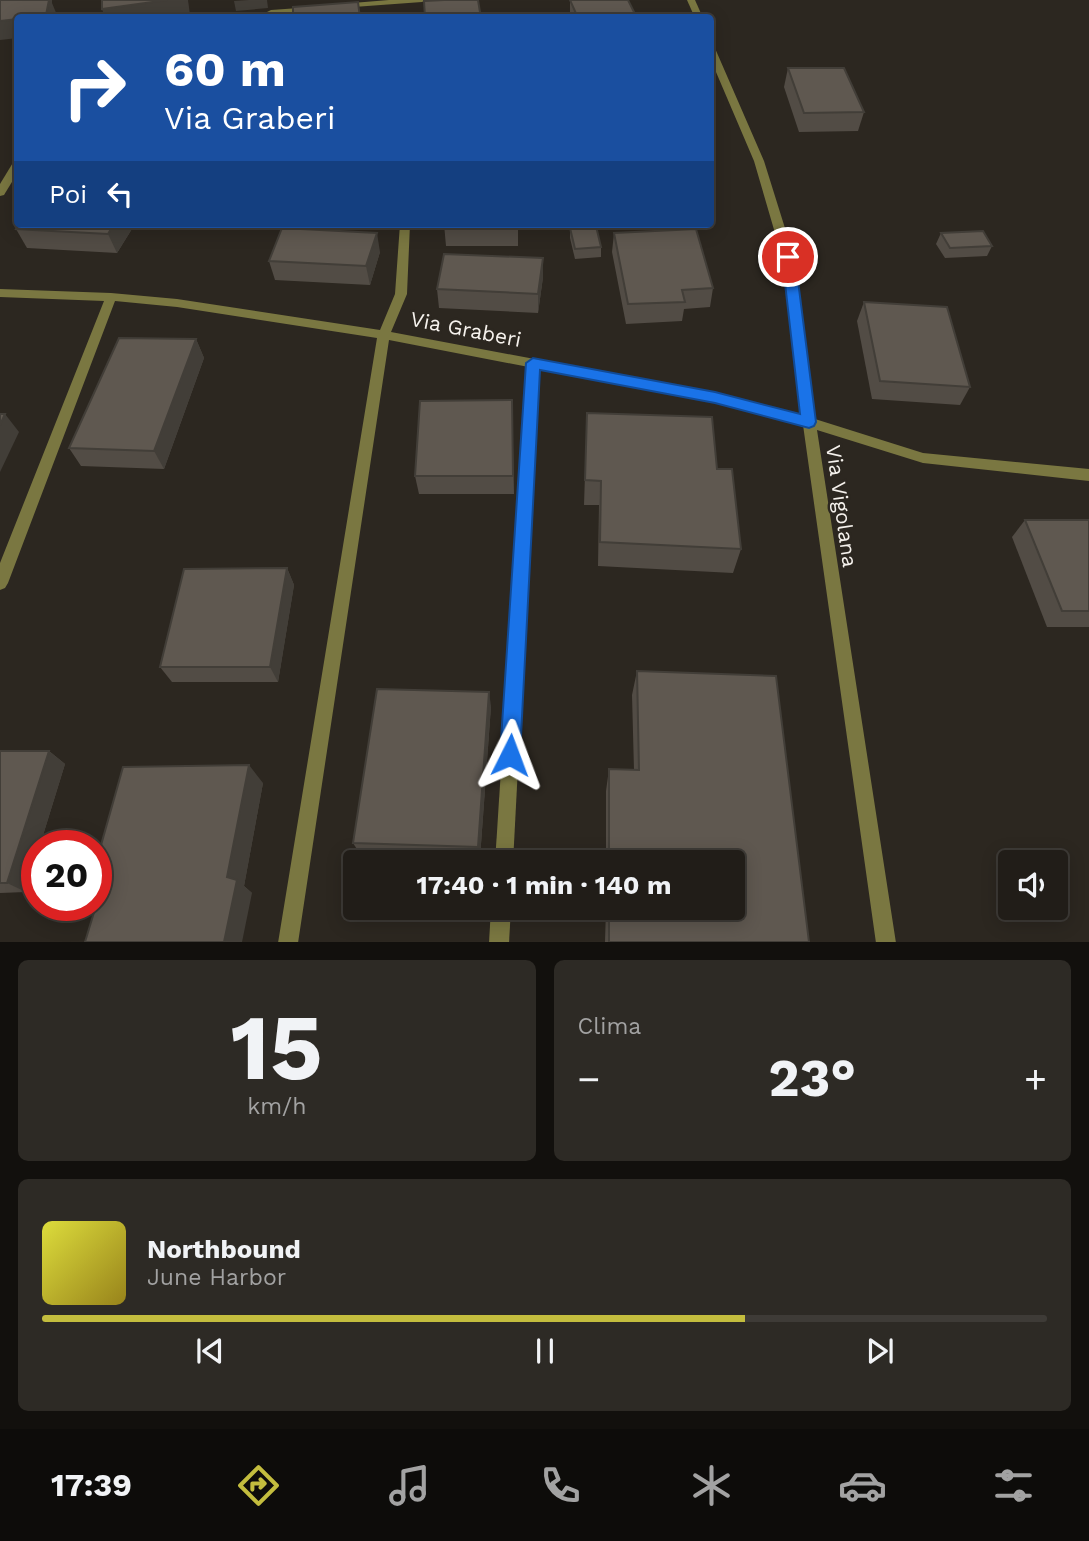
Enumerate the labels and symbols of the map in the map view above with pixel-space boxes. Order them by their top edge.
pin [758,227,818,287]
street label: Via Graberi [408,306,524,352]
street label: Via Vigolana [821,443,863,569]
position arrow [473,718,547,792]
speed limit sign: 20 [21,830,112,921]

